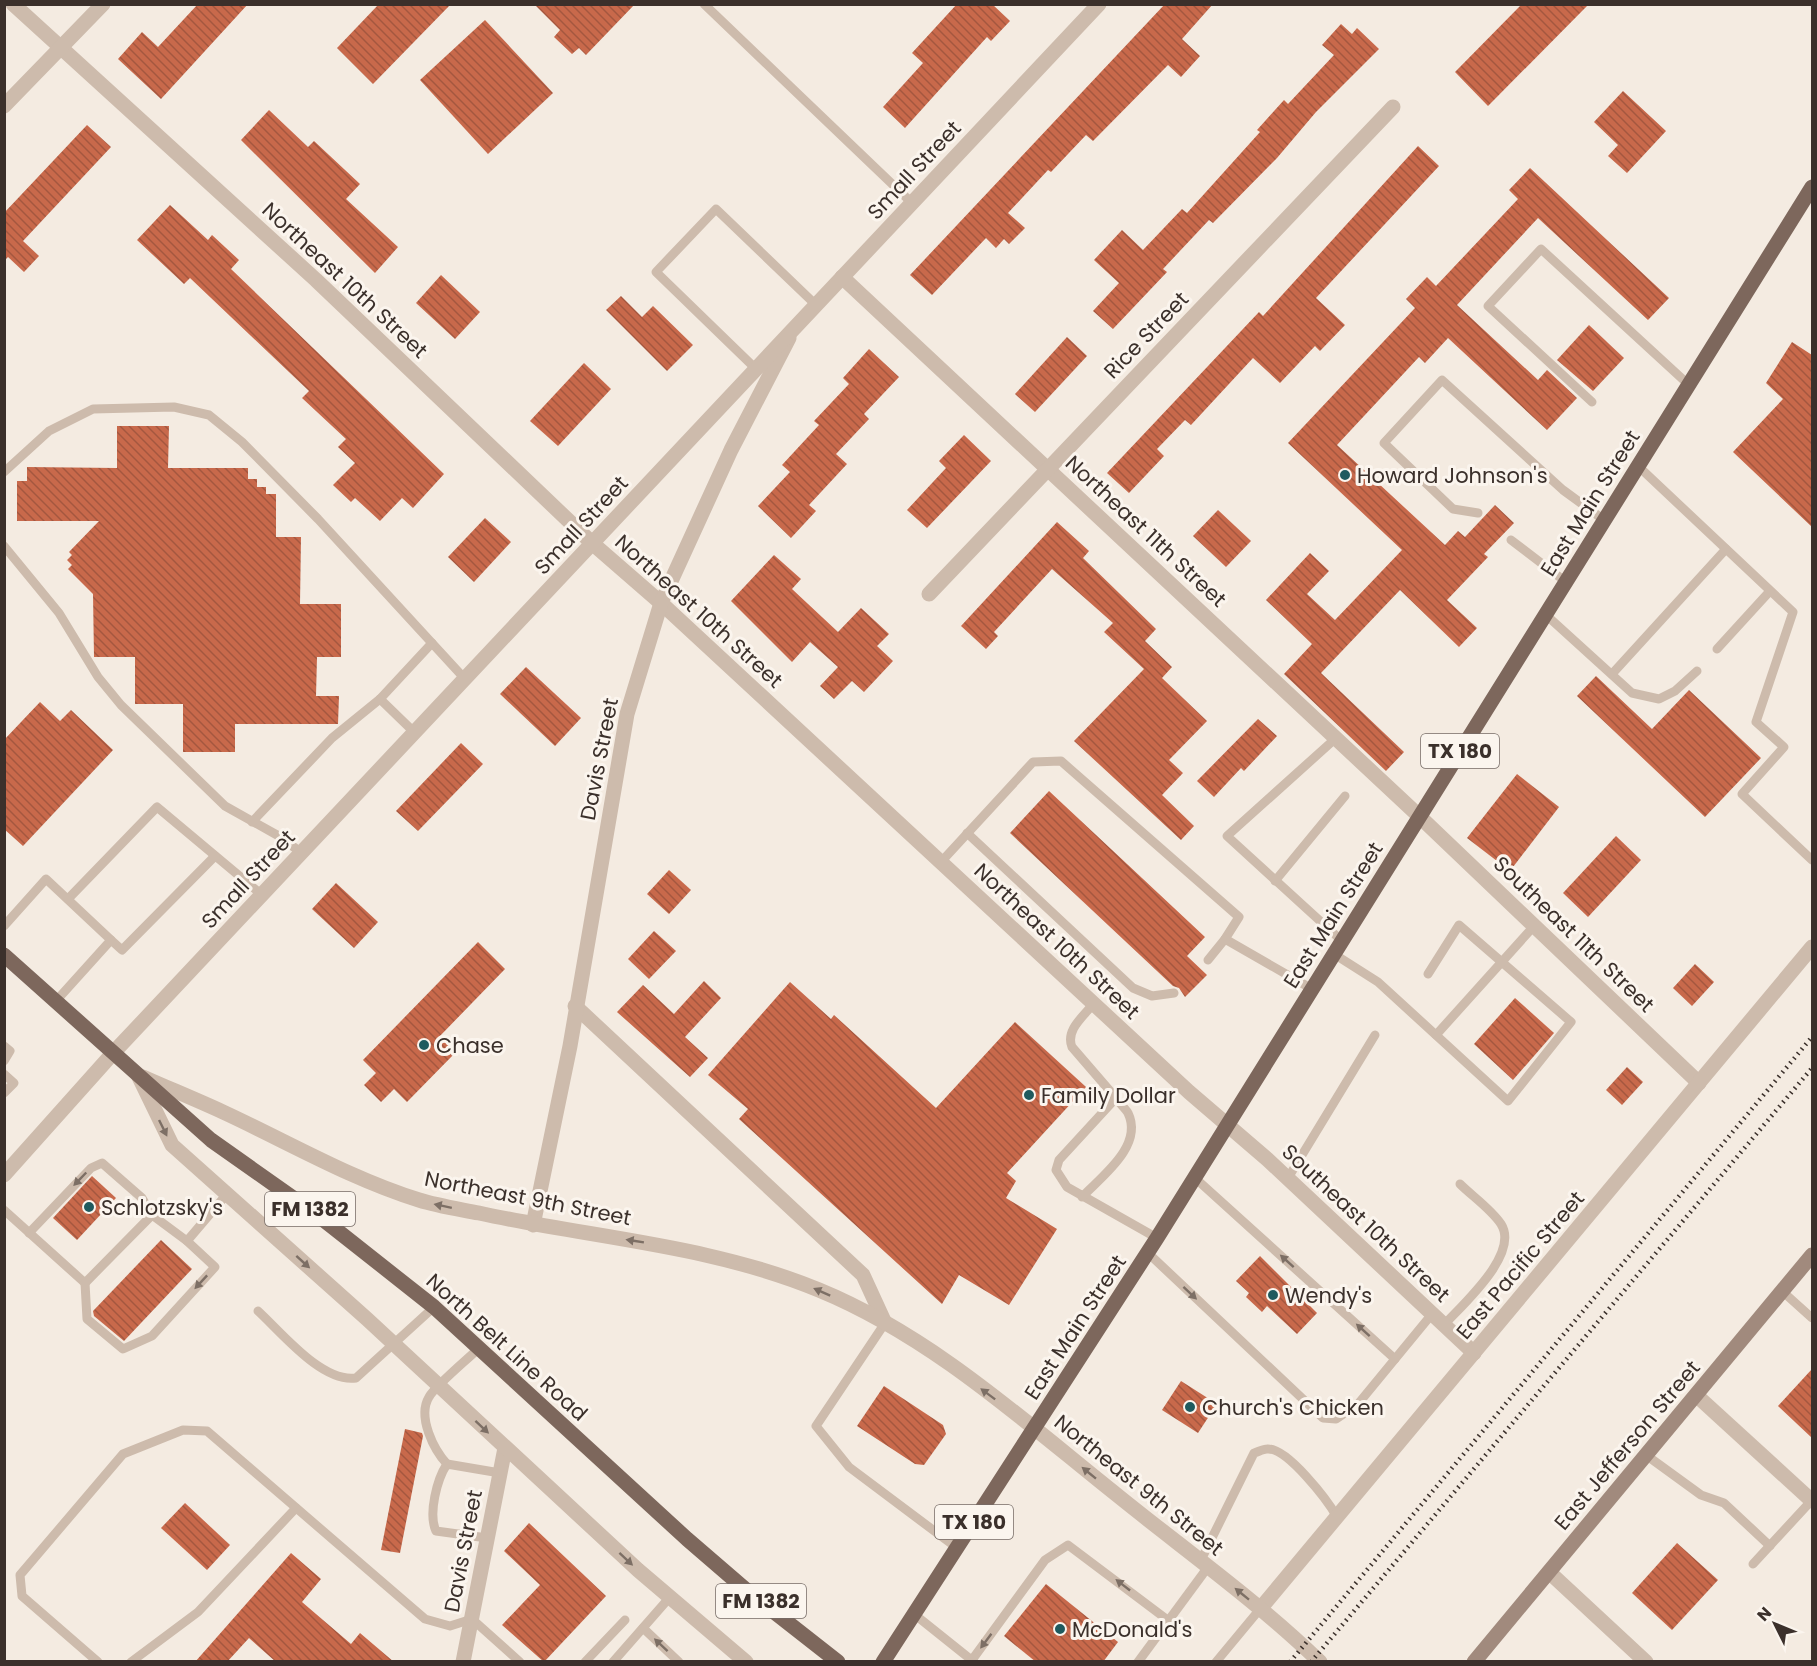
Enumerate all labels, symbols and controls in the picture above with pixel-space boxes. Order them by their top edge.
street label: Small Street [861,114,967,226]
street label: Northeast 10th Street [256,196,434,364]
street label: Rice Street [1097,285,1195,385]
street label: East Main Street [1533,424,1647,582]
street label: Northeast 11th Street [1059,449,1233,613]
place label: Howard Johnson's [1357,461,1548,490]
marker: Howard Johnson's [1338,468,1352,482]
street label: Small Street [528,469,634,581]
street label: Northeast 10th Street [609,528,789,694]
street label: Davis Street [573,695,625,823]
road number: TX 180 [1421,734,1499,768]
street label: Small Street [195,823,301,935]
street label: East Main Street [1276,836,1390,994]
street label: Southeast 11th Street [1487,849,1661,1019]
street label: Northeast 10th Street [968,857,1146,1025]
place label: Chase [436,1031,504,1060]
marker: Chase [417,1038,431,1052]
place label: Family Dollar [1041,1081,1176,1110]
marker: Family Dollar [1022,1088,1036,1102]
one-way arrow [159,1119,168,1136]
street label: Southeast 10th Street [1276,1137,1456,1309]
street label: Northeast 9th Street [422,1164,634,1232]
one-way arrow [74,1172,88,1186]
street label: East Pacific Street [1449,1185,1591,1345]
road number: FM 1382 [265,1192,355,1226]
place label: Schlotzsky's [101,1193,223,1222]
marker: Schlotzsky's [82,1200,96,1214]
one-way arrow [434,1200,452,1210]
one-way arrow [625,1236,644,1245]
street label: East Main Street [1017,1249,1133,1405]
one-way arrow [295,1255,310,1268]
one-way arrow [1280,1255,1295,1268]
street label: North Belt Line Road [420,1267,594,1427]
one-way arrow [194,1275,208,1290]
place label: Wendy's [1285,1281,1372,1310]
one-way arrow [1183,1286,1198,1300]
one-way arrow [813,1287,831,1297]
marker: Wendy's [1266,1288,1280,1302]
one-way arrow [1355,1323,1370,1337]
street label: East Jefferson Street [1547,1354,1707,1536]
one-way arrow [981,1388,996,1400]
place label: Church's Chicken [1202,1393,1384,1422]
marker: Church's Chicken [1183,1400,1197,1414]
street label: Northeast 9th Street [1048,1408,1230,1562]
one-way arrow [475,1420,490,1434]
one-way arrow [1082,1467,1097,1480]
street label: Davis Street [437,1487,489,1615]
road number: TX 180 [935,1505,1013,1539]
one-way arrow [618,1552,633,1566]
one-way arrow [1115,1580,1130,1592]
road number: FM 1382 [716,1584,806,1618]
one-way arrow [1234,1588,1250,1601]
north arrow [1745,1594,1805,1654]
text: N [1752,1602,1777,1626]
place label: McDonald's [1072,1615,1192,1644]
marker: McDonald's [1053,1622,1067,1636]
one-way arrow [980,1633,992,1648]
one-way arrow [655,1638,669,1652]

